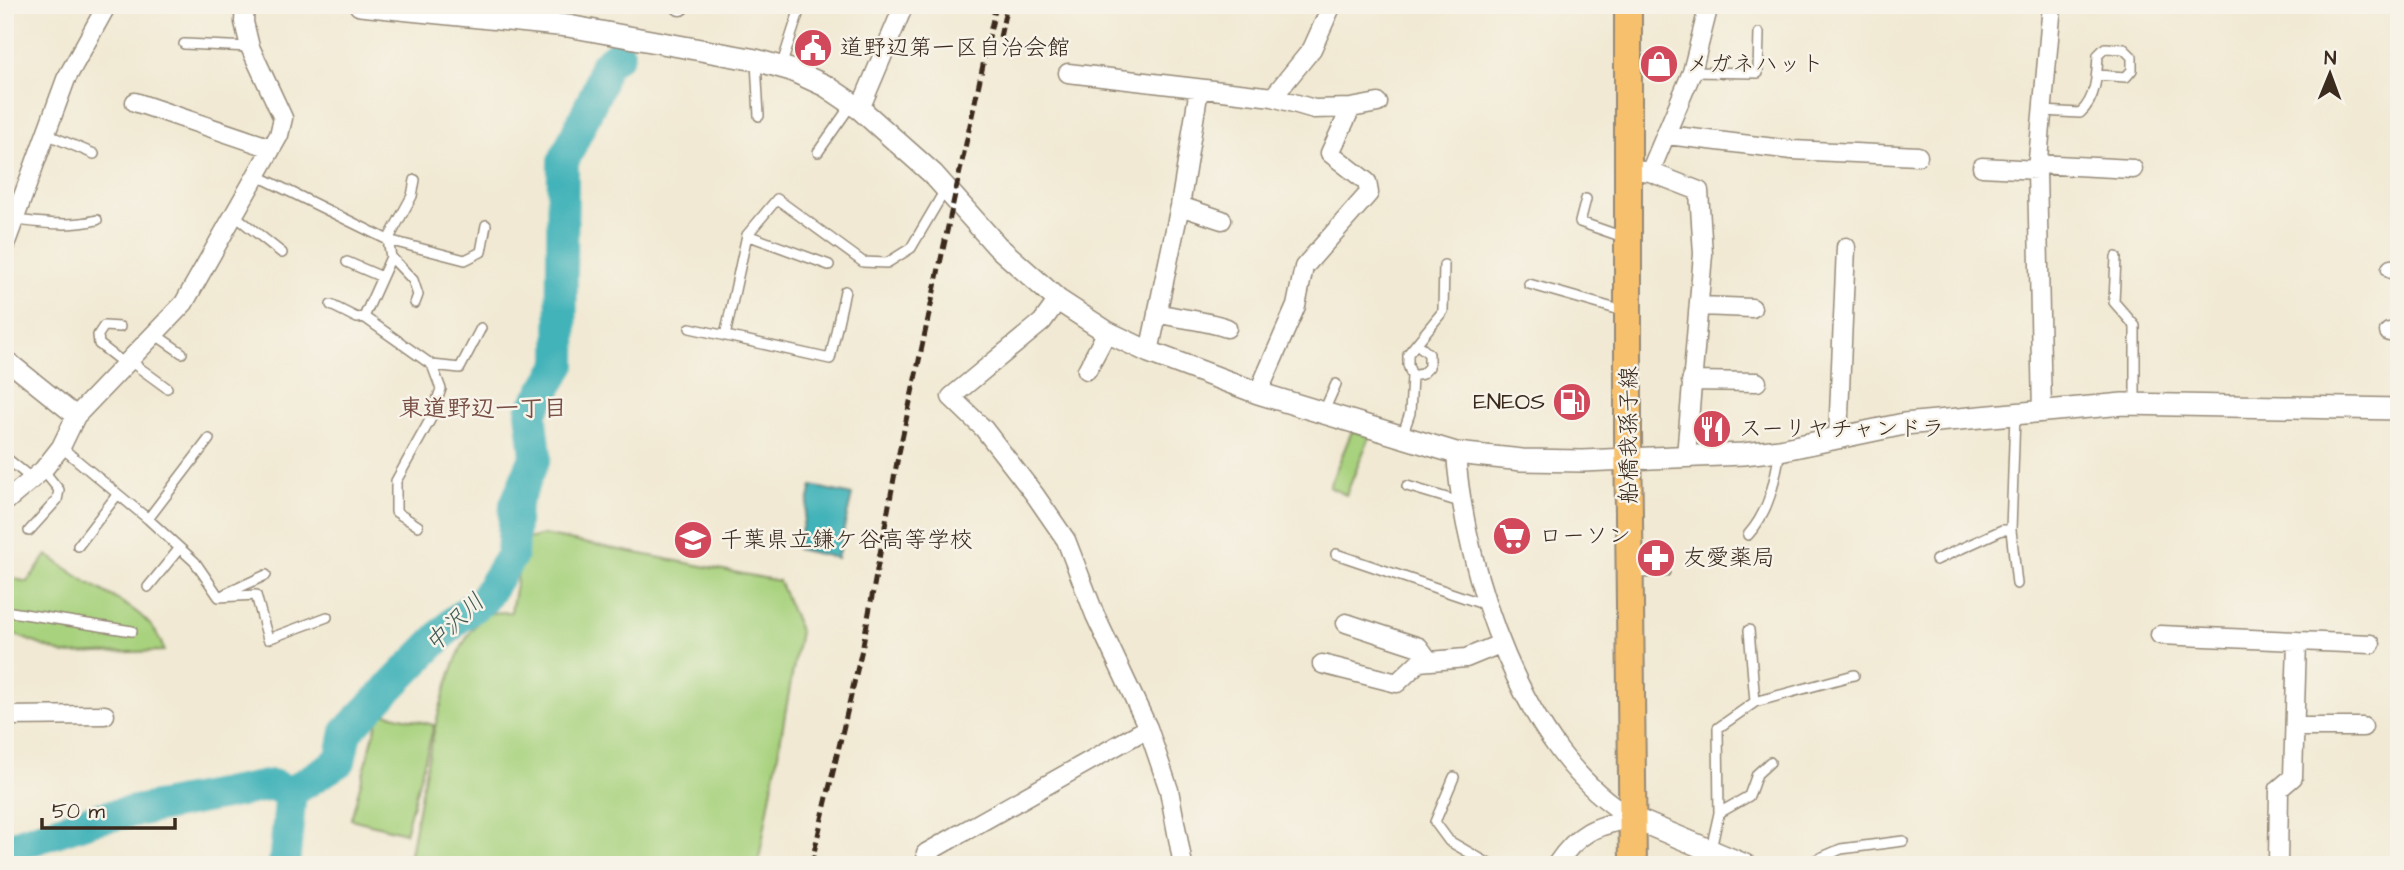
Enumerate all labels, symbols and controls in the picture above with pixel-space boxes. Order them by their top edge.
public building icon: 道野辺第一区自治会館 [792,27,834,69]
place label: 道野辺第一区自治会館 [840,32,1070,64]
north arrow [2296,38,2366,108]
shop icon: メガネハット [1638,43,1680,85]
text: N [2324,45,2337,72]
place label: メガネハット [1686,48,1824,80]
street label: 船橋我孫子線 [1613,366,1645,504]
fuel station icon: ENEOS [1551,381,1593,423]
place label: ENEOS [1473,386,1545,418]
district label: 東道野辺一丁目 [399,392,567,426]
restaurant icon: スーリヤチャンドラ [1691,408,1733,450]
place label: スーリヤチャンドラ [1739,413,1945,445]
supermarket icon: ローソン [1491,515,1533,557]
school or university icon: 千葉県立鎌ケ谷高等学校 [672,519,714,561]
place label: ローソン [1539,520,1631,552]
place label: 千葉県立鎌ケ谷高等学校 [720,524,973,556]
pharmacy icon: 友愛薬局 [1635,537,1677,579]
place label: 友愛薬局 [1683,542,1775,574]
water label: 中沢川 [417,586,493,660]
scale bar [42,786,175,830]
text: 50 m [52,797,106,826]

